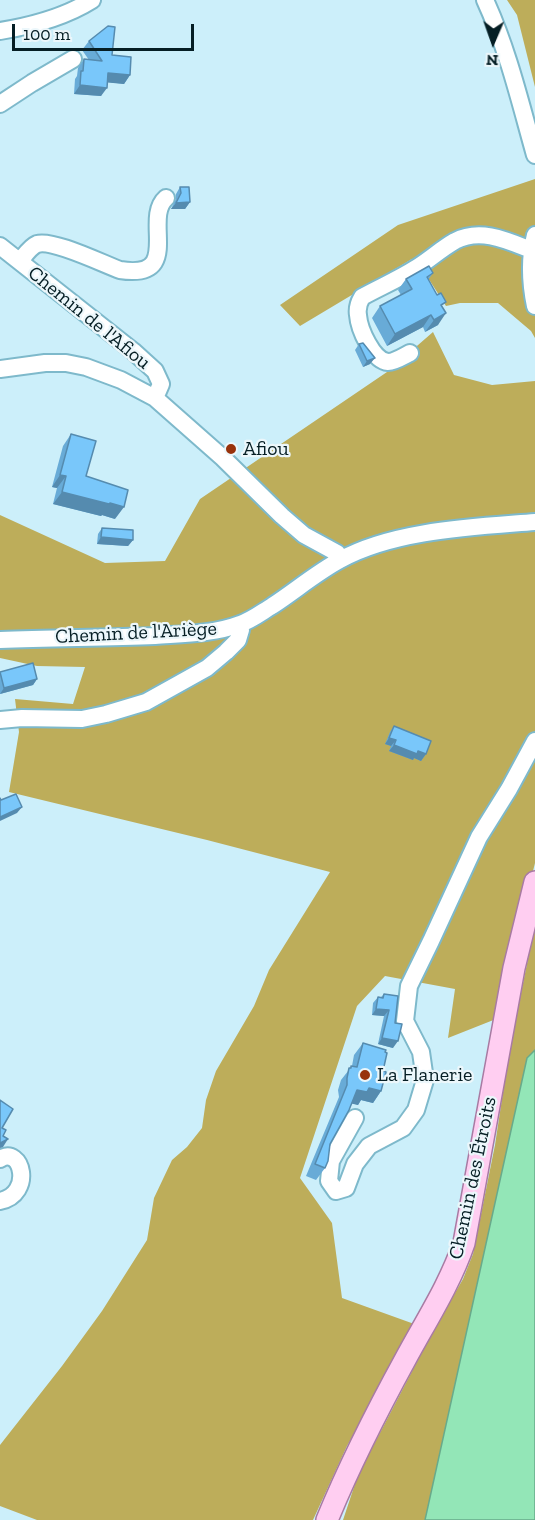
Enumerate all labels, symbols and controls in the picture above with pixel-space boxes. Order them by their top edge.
scale bar [15,12,196,50]
north arrow [463,12,523,72]
text: 100 m [23,23,70,45]
text: N [486,51,499,70]
street label: Chemin de l'Afiou [23,261,155,375]
place label: Afiou [243,437,289,461]
marker: Afiou [224,442,238,456]
street label: Chemin de l'Ariège [55,617,217,649]
place label: La Flanerie [377,1063,472,1087]
marker: La Flanerie [358,1068,372,1082]
street label: Chemin des Étroits [444,1094,502,1262]

